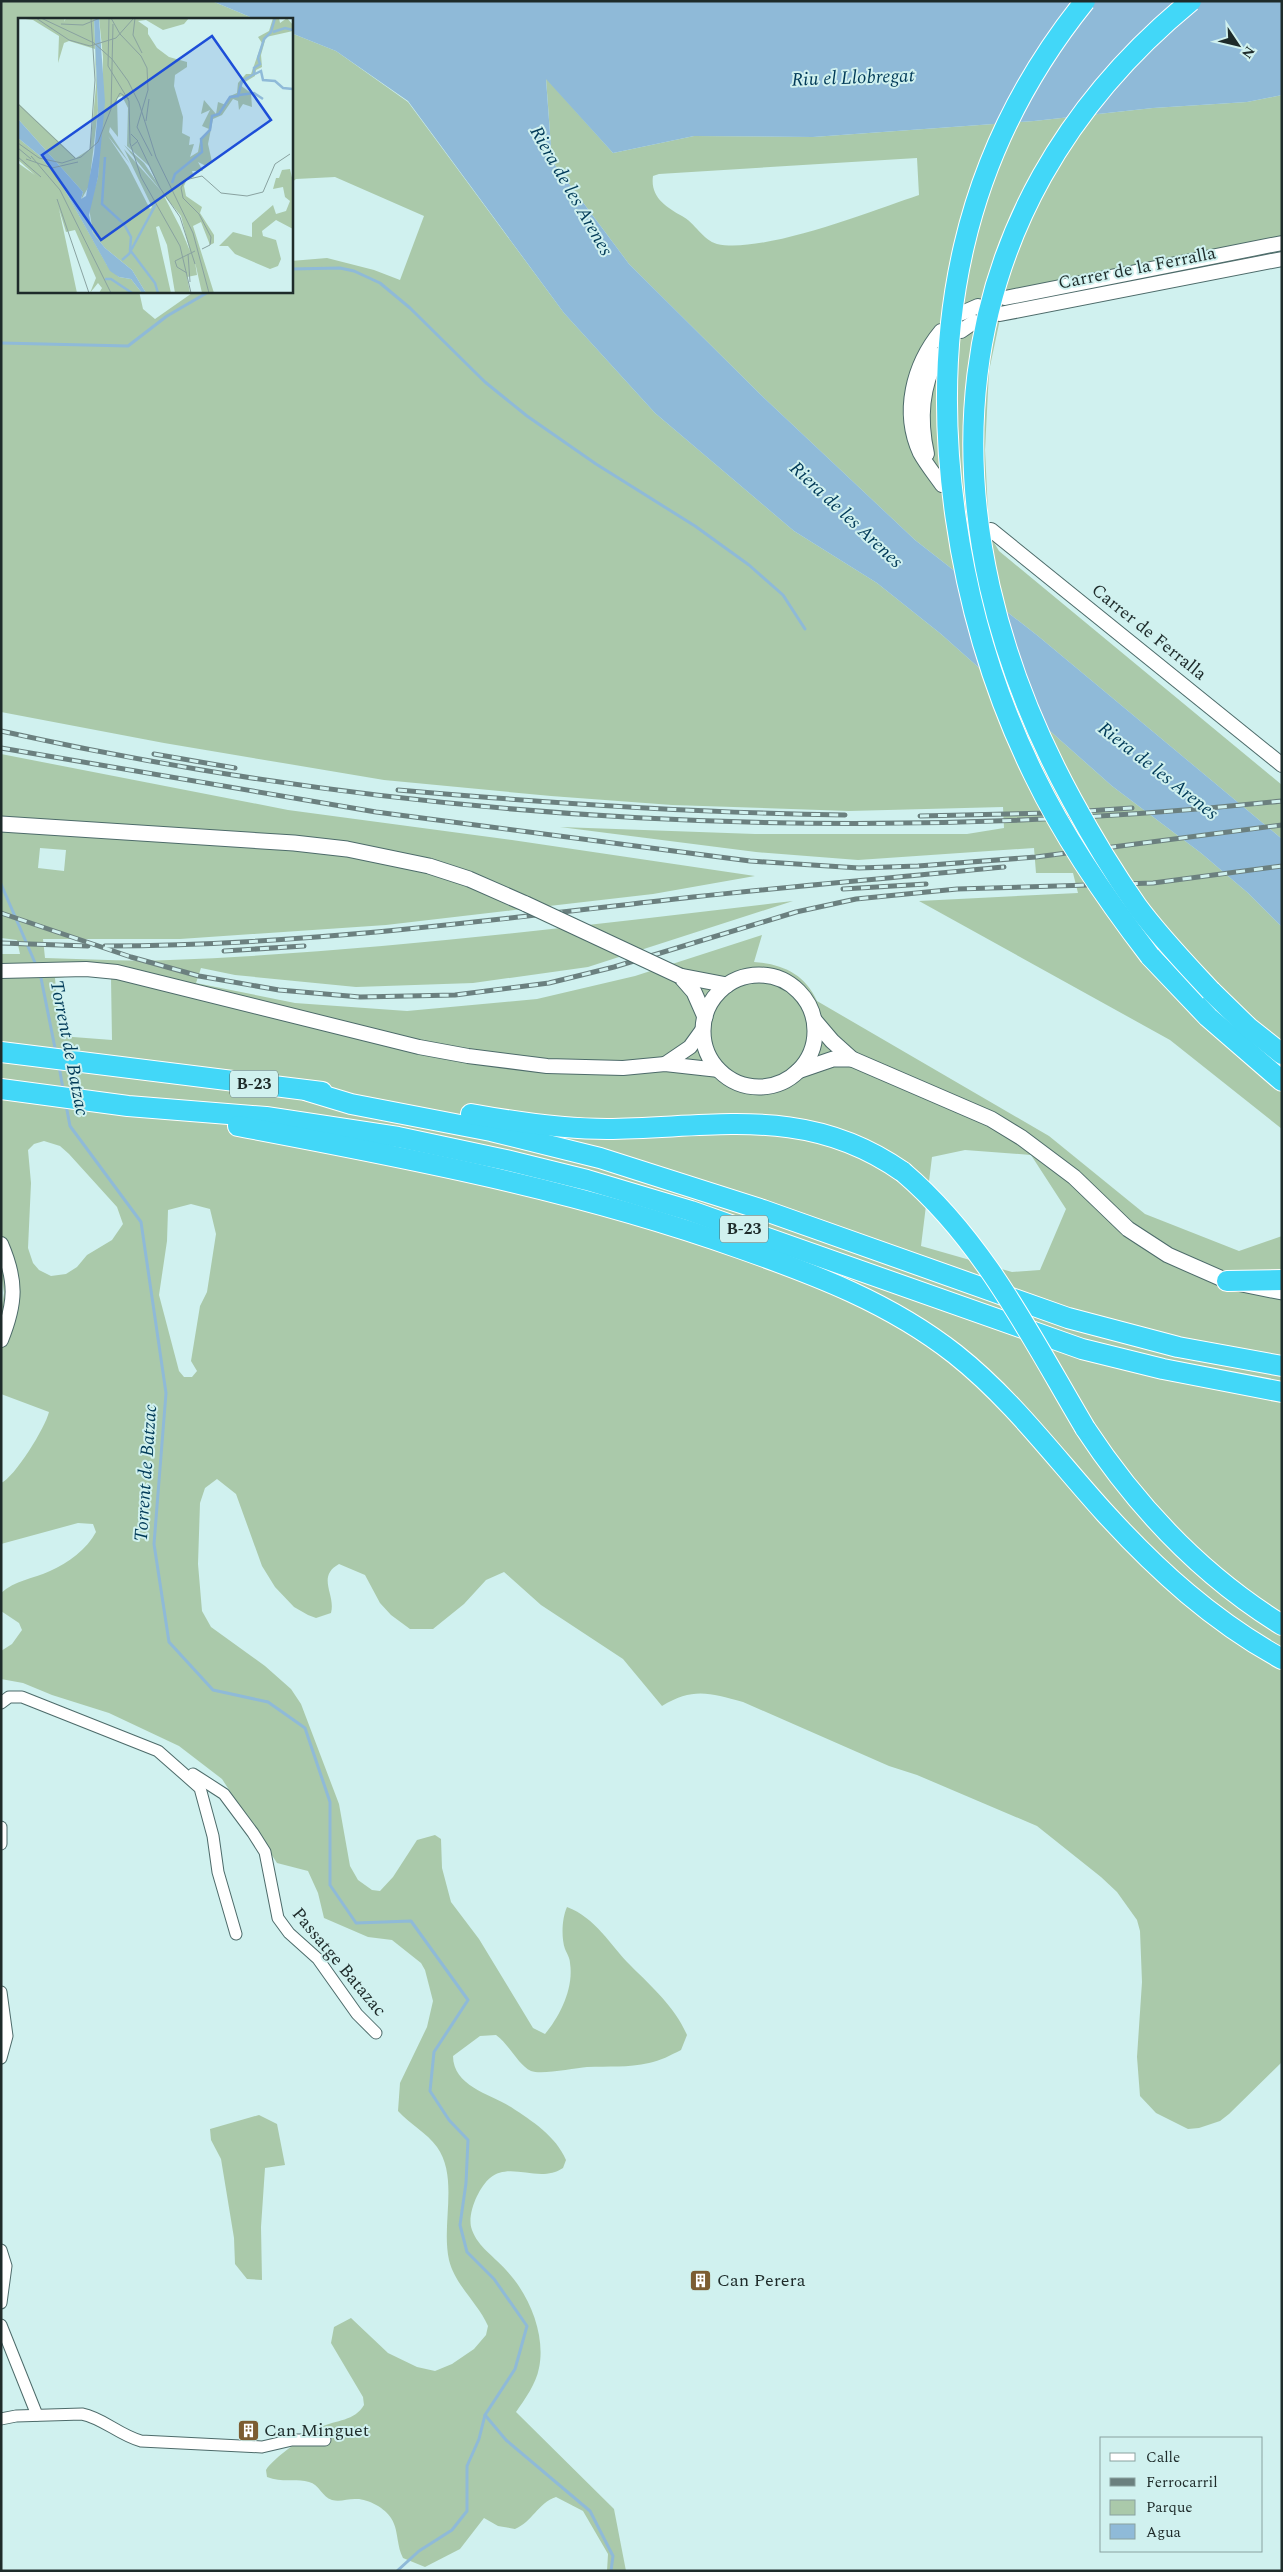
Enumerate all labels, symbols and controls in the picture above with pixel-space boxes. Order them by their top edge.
inset map [18,18,292,292]
north arrow [1213,20,1263,70]
text: N [1236,41,1260,63]
water label: Riu el Llobregat [791,61,916,95]
water label: Riera de les Arenes [522,121,620,262]
street label: Carrer de la Ferralla [1056,239,1218,297]
water label: Riera de les Arenes [783,455,909,576]
street label: Carrer de Ferralla [1085,577,1213,687]
water label: Riera de les Arenes [1092,715,1225,828]
water label: Torrent de Batzac [42,978,96,1118]
road number: B-23 [230,1070,278,1098]
road number: B-23 [720,1216,768,1242]
water label: Torrent de Batzac [127,1403,165,1543]
street label: Passatge Batazac [285,1902,393,2022]
place label: Can Perera [717,2267,806,2294]
building icon: Can Perera [689,2268,713,2292]
place label: Can Minguet [264,2417,369,2444]
building icon: Can Minguet [236,2418,260,2442]
legend [1100,2437,1263,2552]
text: Calle [1146,2446,1180,2469]
text: Ferrocarril [1146,2471,1218,2494]
text: Parque [1146,2496,1193,2519]
text: Agua [1146,2521,1182,2544]

